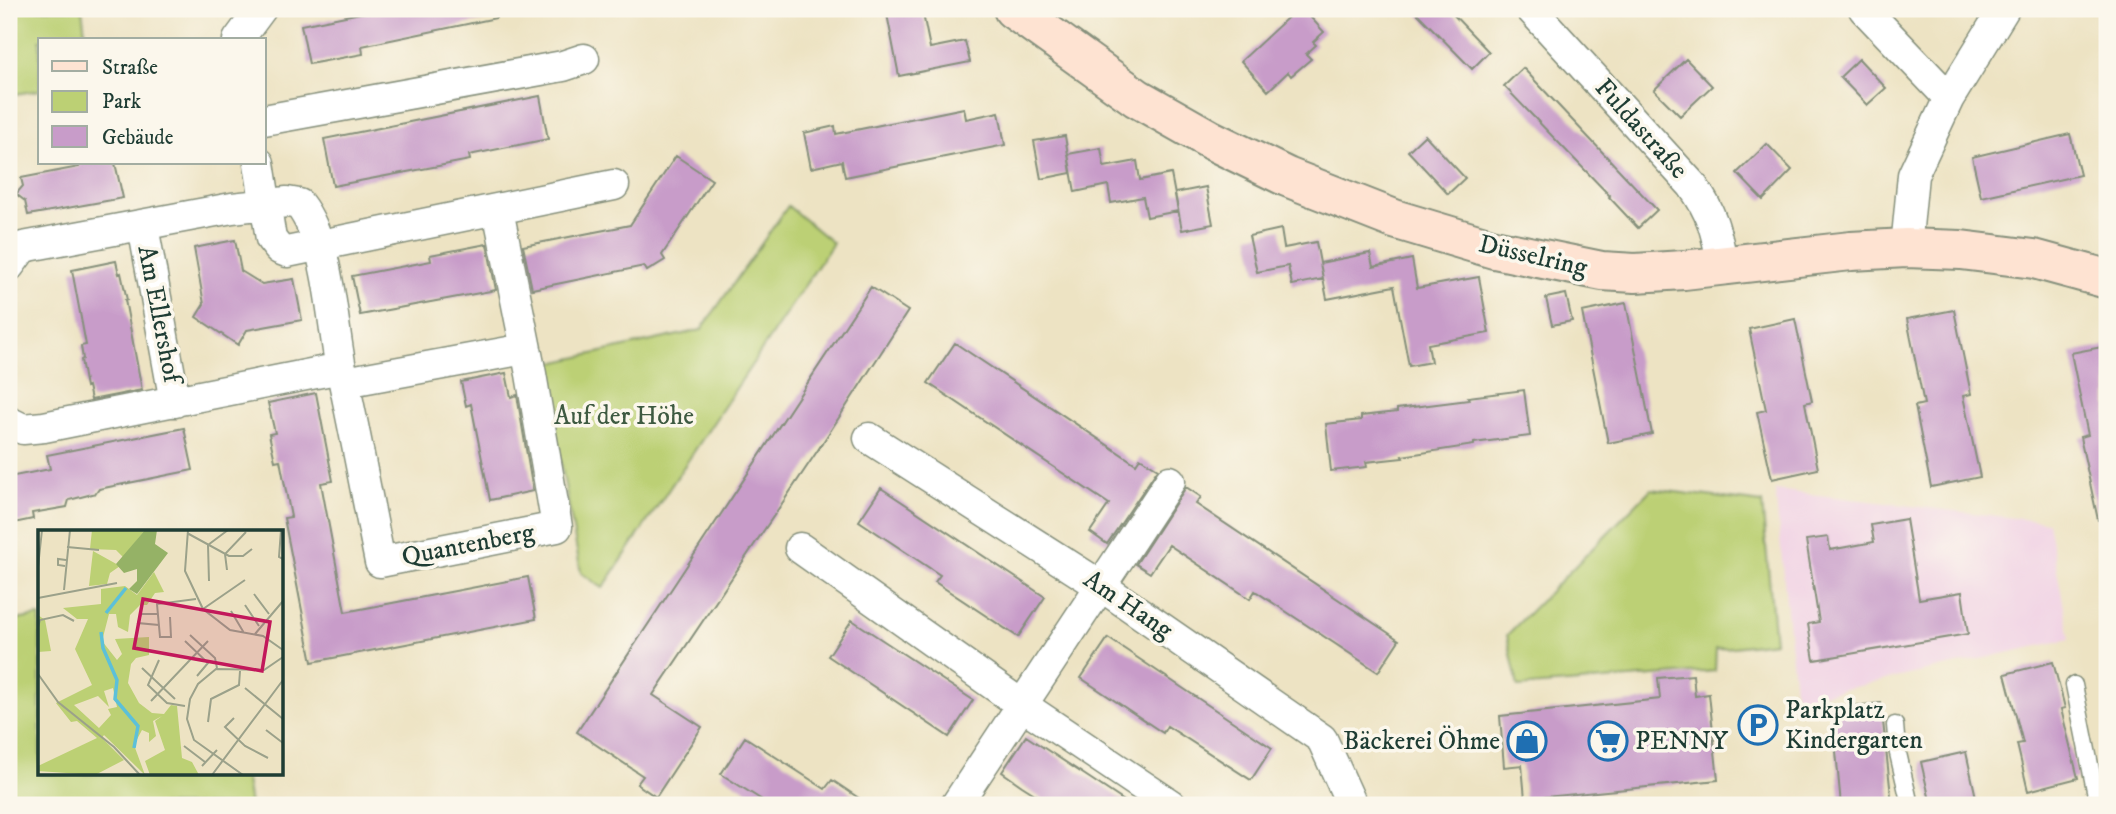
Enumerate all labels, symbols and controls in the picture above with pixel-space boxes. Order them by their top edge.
legend [38,38,266,164]
text: Straße [102,55,158,81]
street label: Fuldastraße [1587,72,1695,186]
text: Park [102,89,142,115]
text: Gebäude [102,125,174,151]
street label: Düsselring [1475,227,1591,285]
street label: Am Ellershof [130,243,189,389]
park label: Auf der Höhe [554,400,694,433]
street label: Quantenberg [399,516,537,574]
inset map [38,530,284,776]
street label: Am Hang [1077,563,1179,647]
place label: Parkplatz Kindergarten [1785,694,1923,757]
parking icon: Parkplatz Kindergarten [1737,704,1779,746]
shop icon: Bäckerei Öhme [1506,720,1548,762]
supermarket icon: PENNY [1587,720,1629,762]
place label: Bäckerei Öhme [1343,725,1500,758]
place label: PENNY [1635,725,1728,758]

